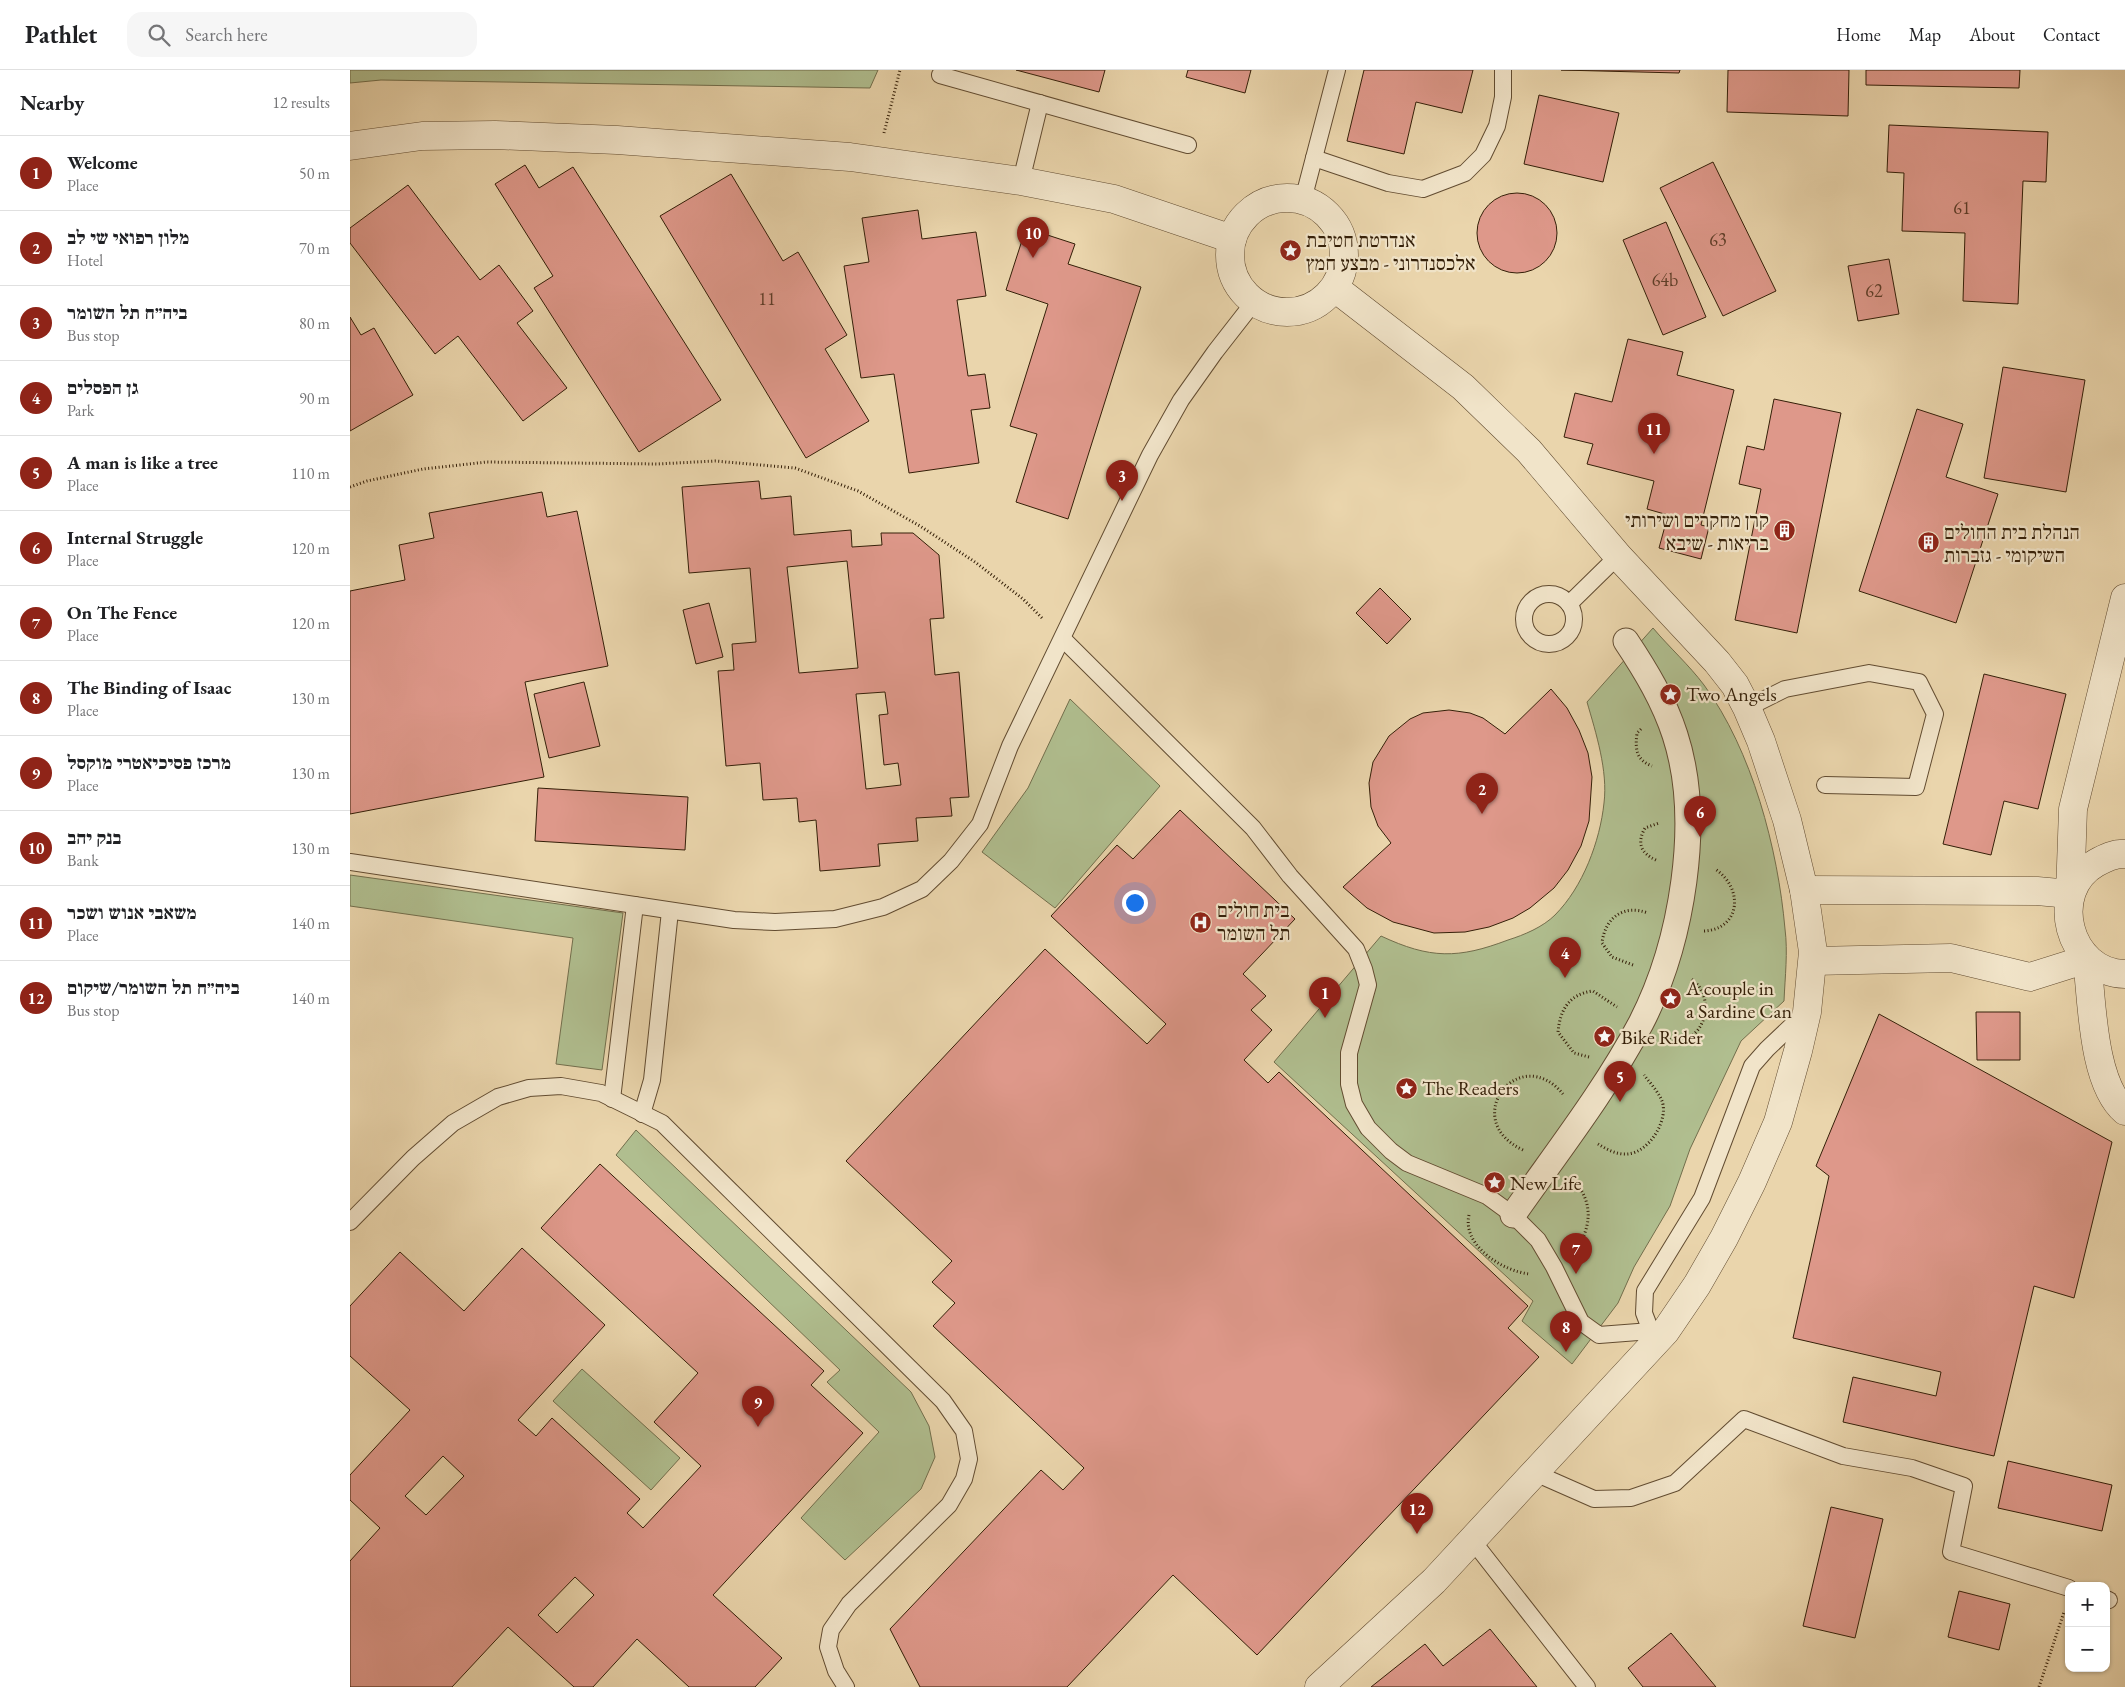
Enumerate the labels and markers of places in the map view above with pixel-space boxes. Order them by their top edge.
pin: 10 [1017,217,1049,258]
place label: אנדרטת חטיבת אלכסנדרוני - מבצע חמץ [1306,227,1476,276]
place icon: אנדרטת חטיבת אלכסנדרוני - מבצע חמץ [1278,239,1302,263]
pin: 11 [1638,413,1670,454]
pin: 3 [1106,460,1138,501]
place label: קרן מחקרים ושירותי בריאות - שיבא [1625,507,1769,556]
building icon: קרן מחקרים ושירותי בריאות - שיבא [1773,519,1797,543]
place label: הנהלת בית החולים השיקומי - גזברות [1944,519,2080,568]
building icon: הנהלת בית החולים השיקומי - גזברות [1916,531,1940,555]
place label: Two Angels [1686,681,1777,707]
place icon: Two Angels [1658,682,1682,706]
pin: 2 [1466,773,1498,814]
pin: 6 [1684,796,1716,837]
place label: בית חולים תל השומר [1217,897,1291,946]
hospital icon: בית חולים תל השומר [1189,910,1213,934]
pin: 4 [1549,937,1581,978]
place label: A couple in a Sardine Can [1685,975,1792,1024]
pin: 1 [1309,977,1341,1018]
place icon: A couple in a Sardine Can [1658,987,1682,1011]
place label: Bike Rider [1621,1024,1703,1050]
place icon: Bike Rider [1593,1025,1617,1049]
pin: 5 [1604,1061,1636,1102]
place label: The Readers [1422,1075,1519,1101]
place icon: The Readers [1394,1076,1418,1100]
place label: New Life [1510,1170,1582,1196]
place icon: New Life [1482,1171,1506,1195]
pin: 7 [1560,1233,1592,1274]
pin: 8 [1550,1311,1582,1352]
pin: 9 [742,1386,774,1427]
pin: 12 [1401,1493,1433,1534]

